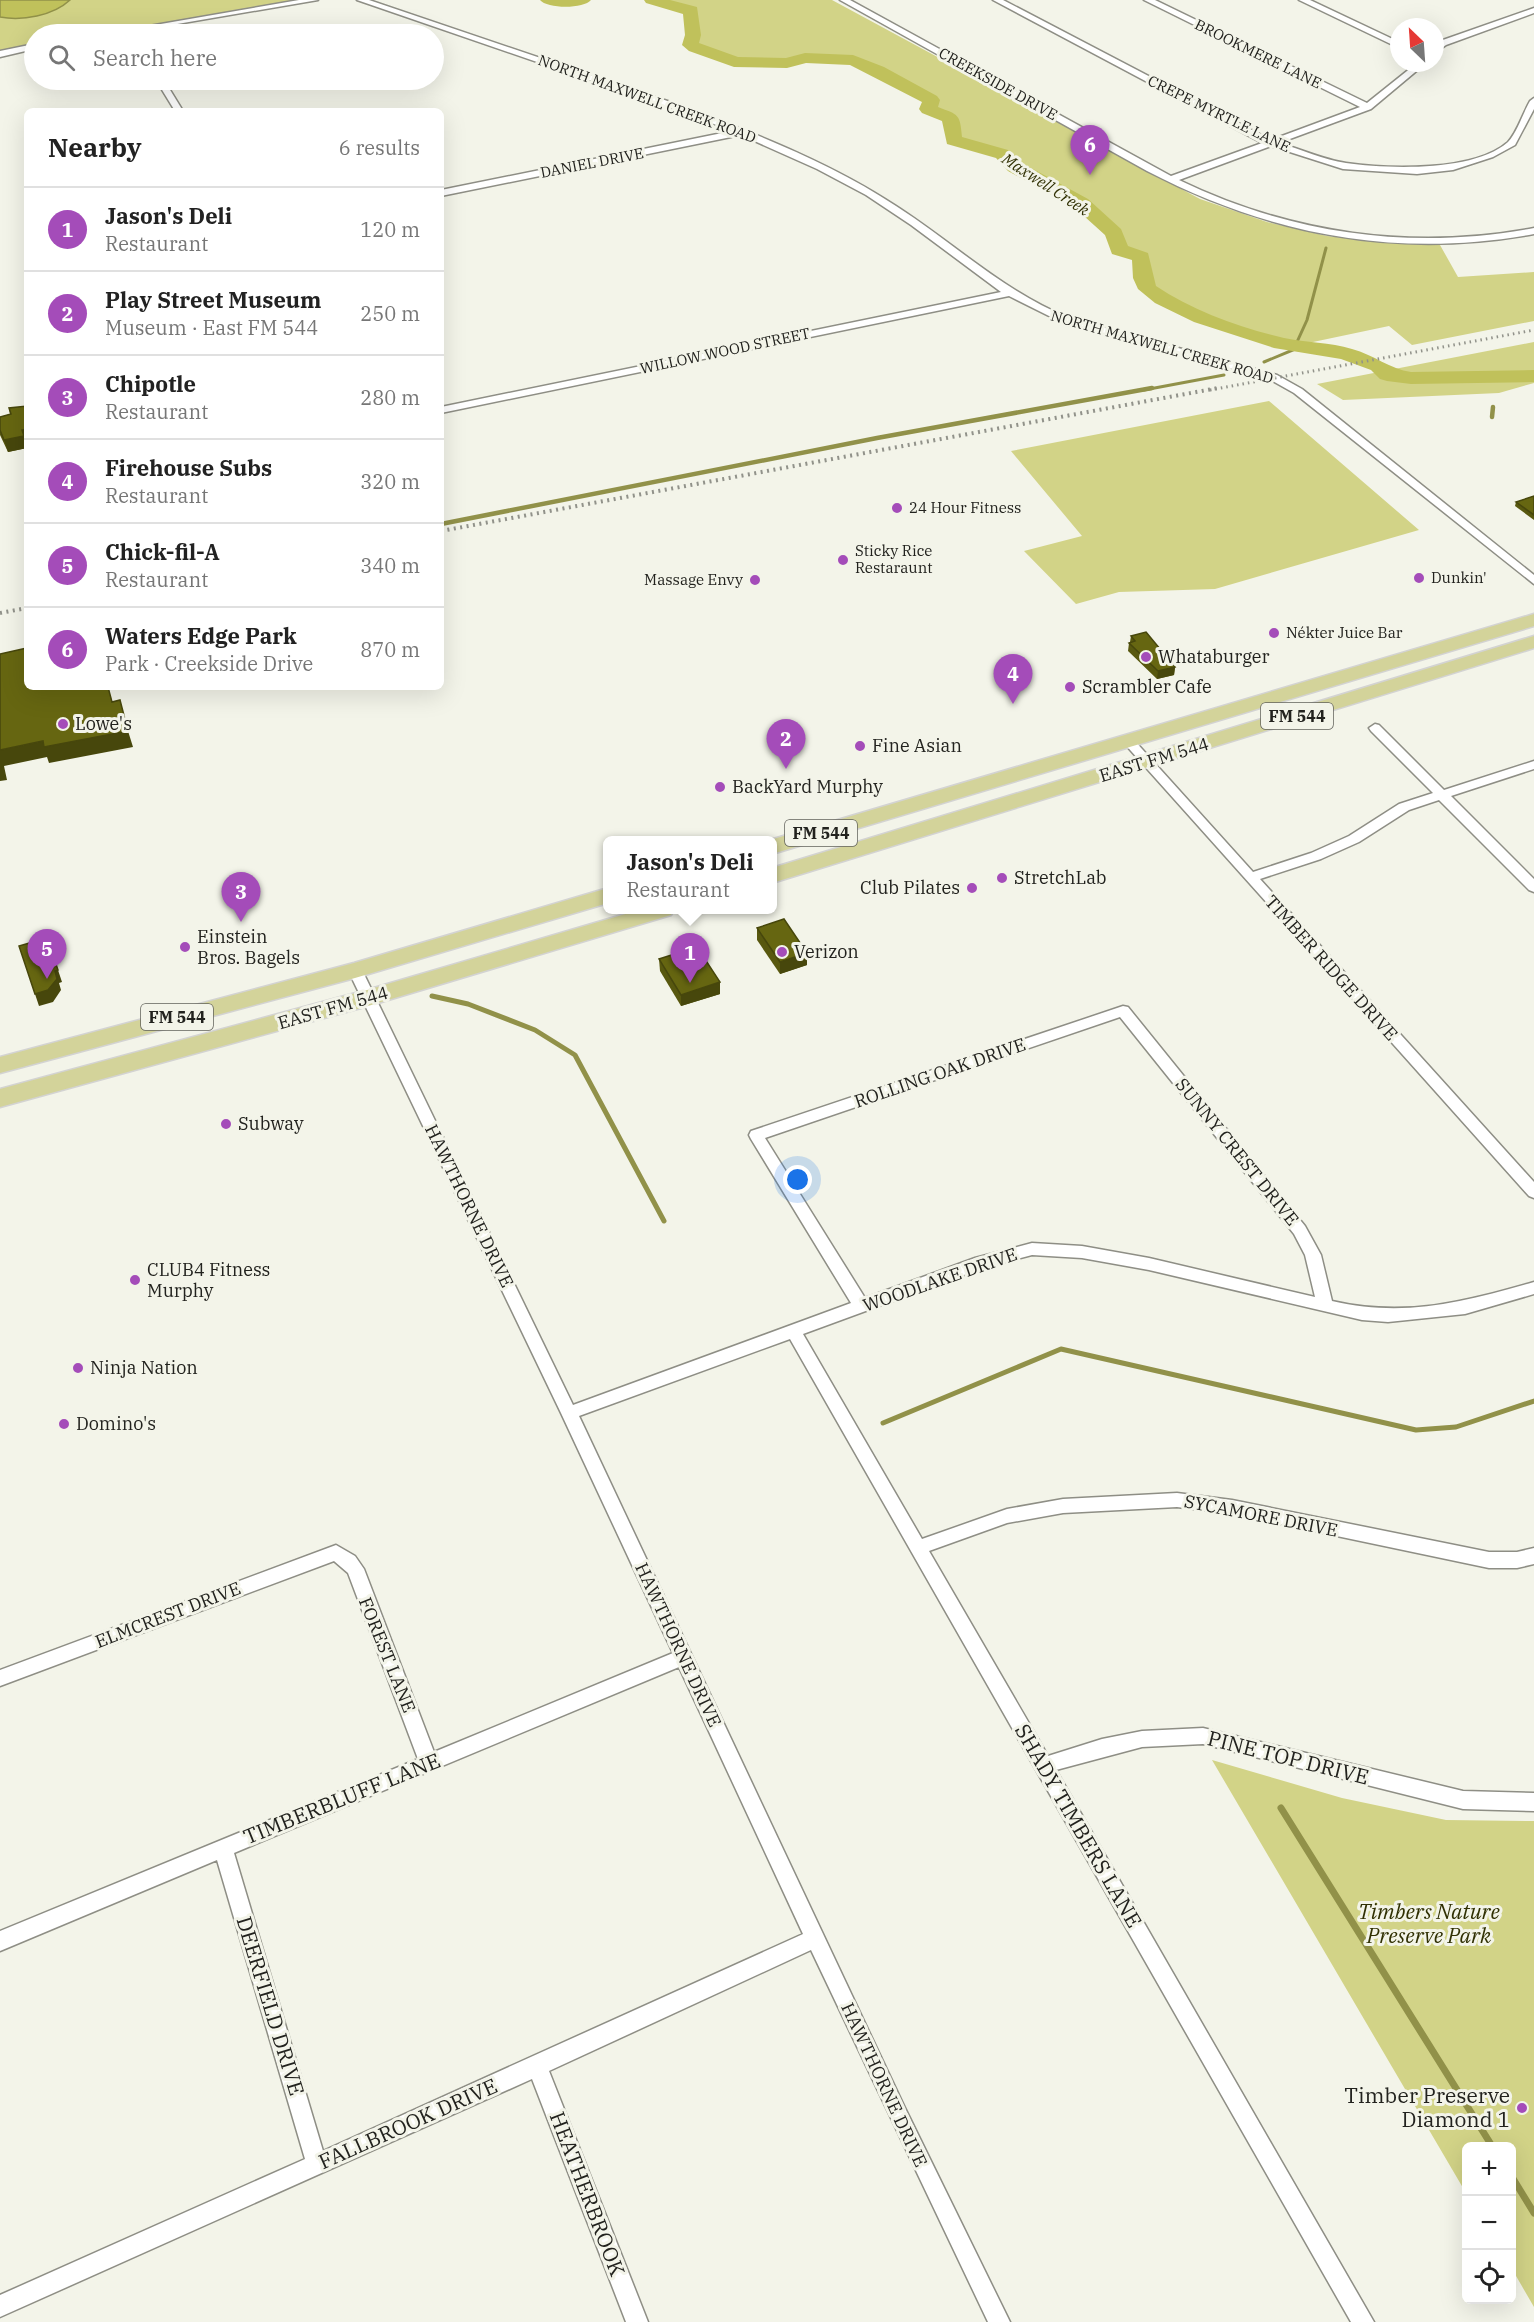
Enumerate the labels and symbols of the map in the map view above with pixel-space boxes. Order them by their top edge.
street label: BROOKMERE LANE [1192,15,1325,92]
north arrow [1390,18,1444,72]
street label: CREEKSIDE DRIVE [936,43,1061,124]
street label: NORTH MAXWELL CREEK ROAD [536,50,759,147]
street label: CREPE MYRTLE LANE [1145,71,1294,156]
pin: 6 [1070,126,1110,175]
street label: DANIEL DRIVE [539,143,645,182]
water label: Maxwell Creek [998,148,1094,220]
street label: NORTH MAXWELL CREEK ROAD [1049,306,1276,387]
street label: WILLOW WOOD STREET [638,323,812,378]
place label: 24 Hour Fitness [909,498,1021,517]
marker: 24 Hour Fitness [890,501,904,515]
place label: Sticky Rice Restaraunt [855,541,933,577]
marker: Sticky Rice Restaraunt [836,553,850,567]
place label: Dunkin' [1431,568,1487,587]
place label: Massage Envy [644,570,743,589]
marker: Dunkin' [1412,571,1426,585]
marker: Massage Envy [748,573,762,587]
place label: Nékter Juice Bar [1286,623,1403,642]
marker: Nékter Juice Bar [1267,626,1281,640]
place label: Whataburger [1158,645,1270,668]
marker: Whataburger [1139,650,1153,664]
pin: 4 [994,654,1032,704]
place label: Scrambler Cafe [1082,675,1212,698]
marker: Scrambler Cafe [1063,680,1077,694]
road number: FM 544 [1261,703,1333,729]
place label: Lowe's [75,712,132,735]
marker: Lowe's [56,717,70,731]
pin: 2 [766,720,806,769]
street label: EAST FM 544 [1096,732,1212,787]
place label: Fine Asian [872,734,962,757]
marker: Fine Asian [853,739,867,753]
place label: BackYard Murphy [732,775,883,798]
marker: BackYard Murphy [713,780,727,794]
road number: FM 544 [785,820,857,846]
place label: StretchLab [1014,866,1107,889]
marker: StretchLab [995,871,1009,885]
pin: 3 [222,872,260,922]
place label: Club Pilates [860,876,960,899]
marker: Club Pilates [965,881,979,895]
street label: TIMBER RIDGE DRIVE [1260,890,1403,1045]
place label: Einstein Bros. Bagels [197,925,300,969]
pin: 5 [28,930,66,979]
pin: 1 [670,934,710,983]
marker: Einstein Bros. Bagels [178,940,192,954]
place label: Verizon [794,940,859,963]
marker: Verizon [775,945,789,959]
street label: EAST FM 544 [275,981,391,1034]
road number: FM 544 [141,1004,213,1030]
street label: ROLLING OAK DRIVE [851,1032,1029,1113]
street label: SUNNY CREST DRIVE [1171,1073,1304,1230]
place label: Subway [238,1112,304,1135]
marker: Subway [219,1117,233,1131]
street label: HAWTHORNE DRIVE [420,1120,519,1291]
your location [783,1165,812,1194]
street label: WOODLAKE DRIVE [860,1242,1020,1317]
place label: CLUB4 Fitness Murphy [147,1258,270,1302]
marker: CLUB4 Fitness Murphy [128,1273,142,1287]
place label: Ninja Nation [90,1356,198,1379]
marker: Ninja Nation [71,1361,85,1375]
place label: Domino's [76,1412,156,1435]
marker: Domino's [57,1417,71,1431]
street label: SYCAMORE DRIVE [1182,1489,1340,1542]
street label: HAWTHORNE DRIVE [630,1559,727,1731]
street label: ELMCREST DRIVE [92,1576,244,1653]
street label: FOREST LANE [354,1594,421,1716]
street label: SHADY TIMBERS LANE [1009,1719,1149,1932]
street label: PINE TOP DRIVE [1205,1723,1372,1791]
street label: TIMBERBLUFF LANE [239,1746,444,1850]
park label: Timbers Nature Preserve Park [1358,1897,1501,1949]
street label: DEERFIELD DRIVE [230,1913,311,2099]
street label: HAWTHORNE DRIVE [836,1999,933,2171]
street label: FALLBROOK DRIVE [314,2071,501,2175]
place label: Timber Preserve Diamond 1 [1344,2081,1510,2133]
marker: Timber Preserve Diamond 1 [1515,2101,1529,2115]
street label: HEATHERBROOK [544,2107,632,2280]

